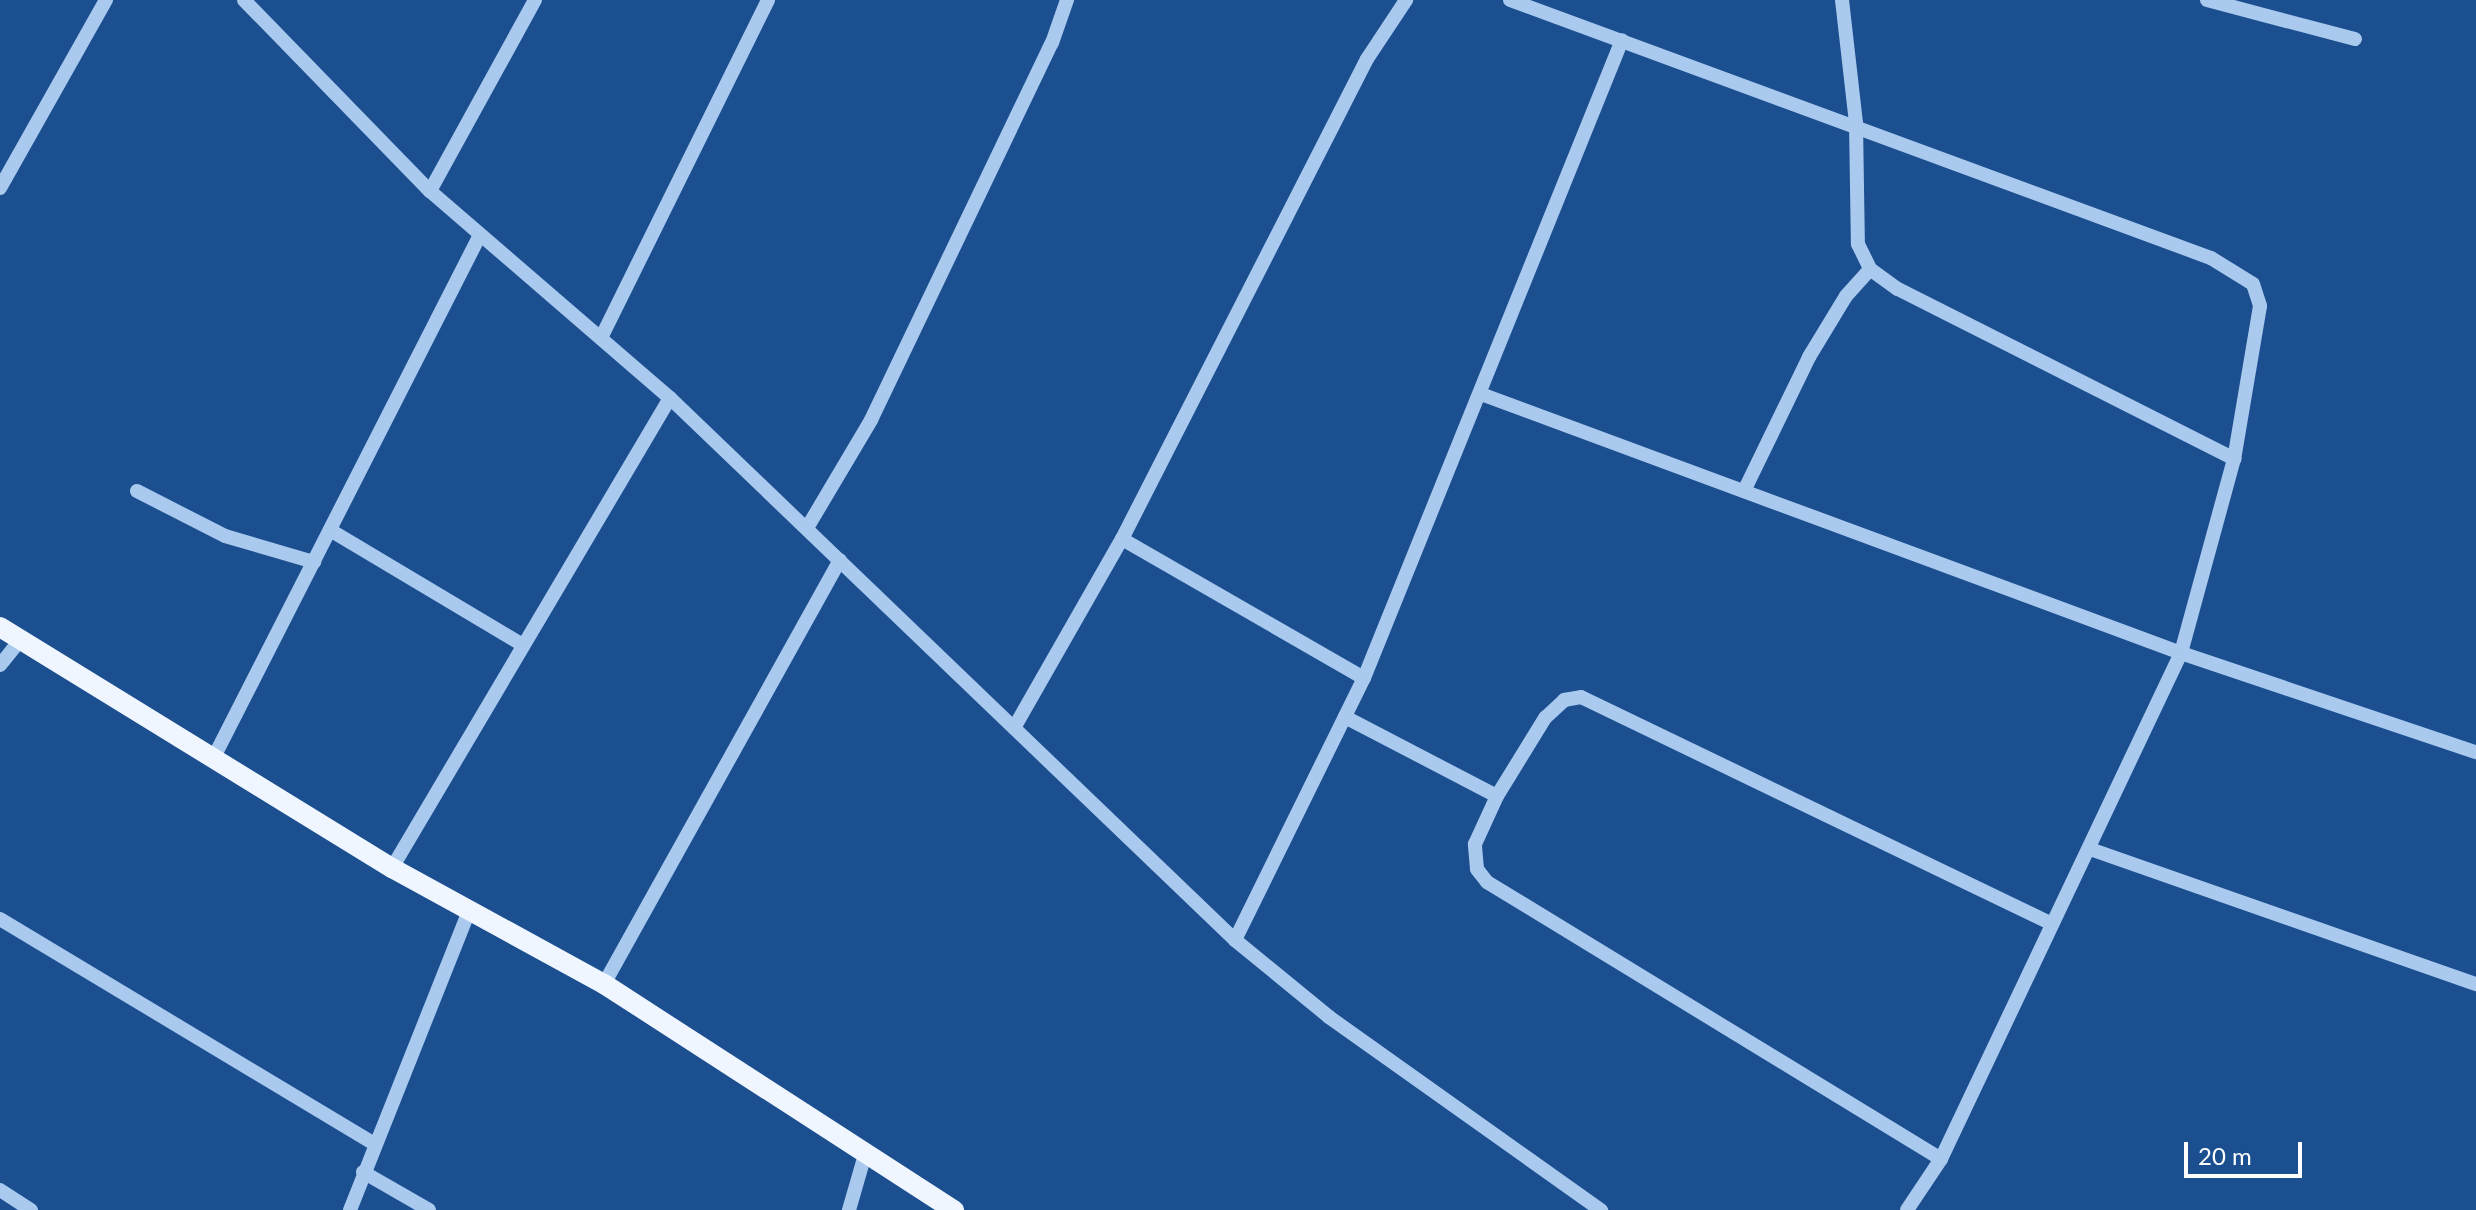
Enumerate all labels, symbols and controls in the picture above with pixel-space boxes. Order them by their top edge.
scale bar [2188,1126,2306,1176]
text: 20 m [2198,1141,2252,1170]

